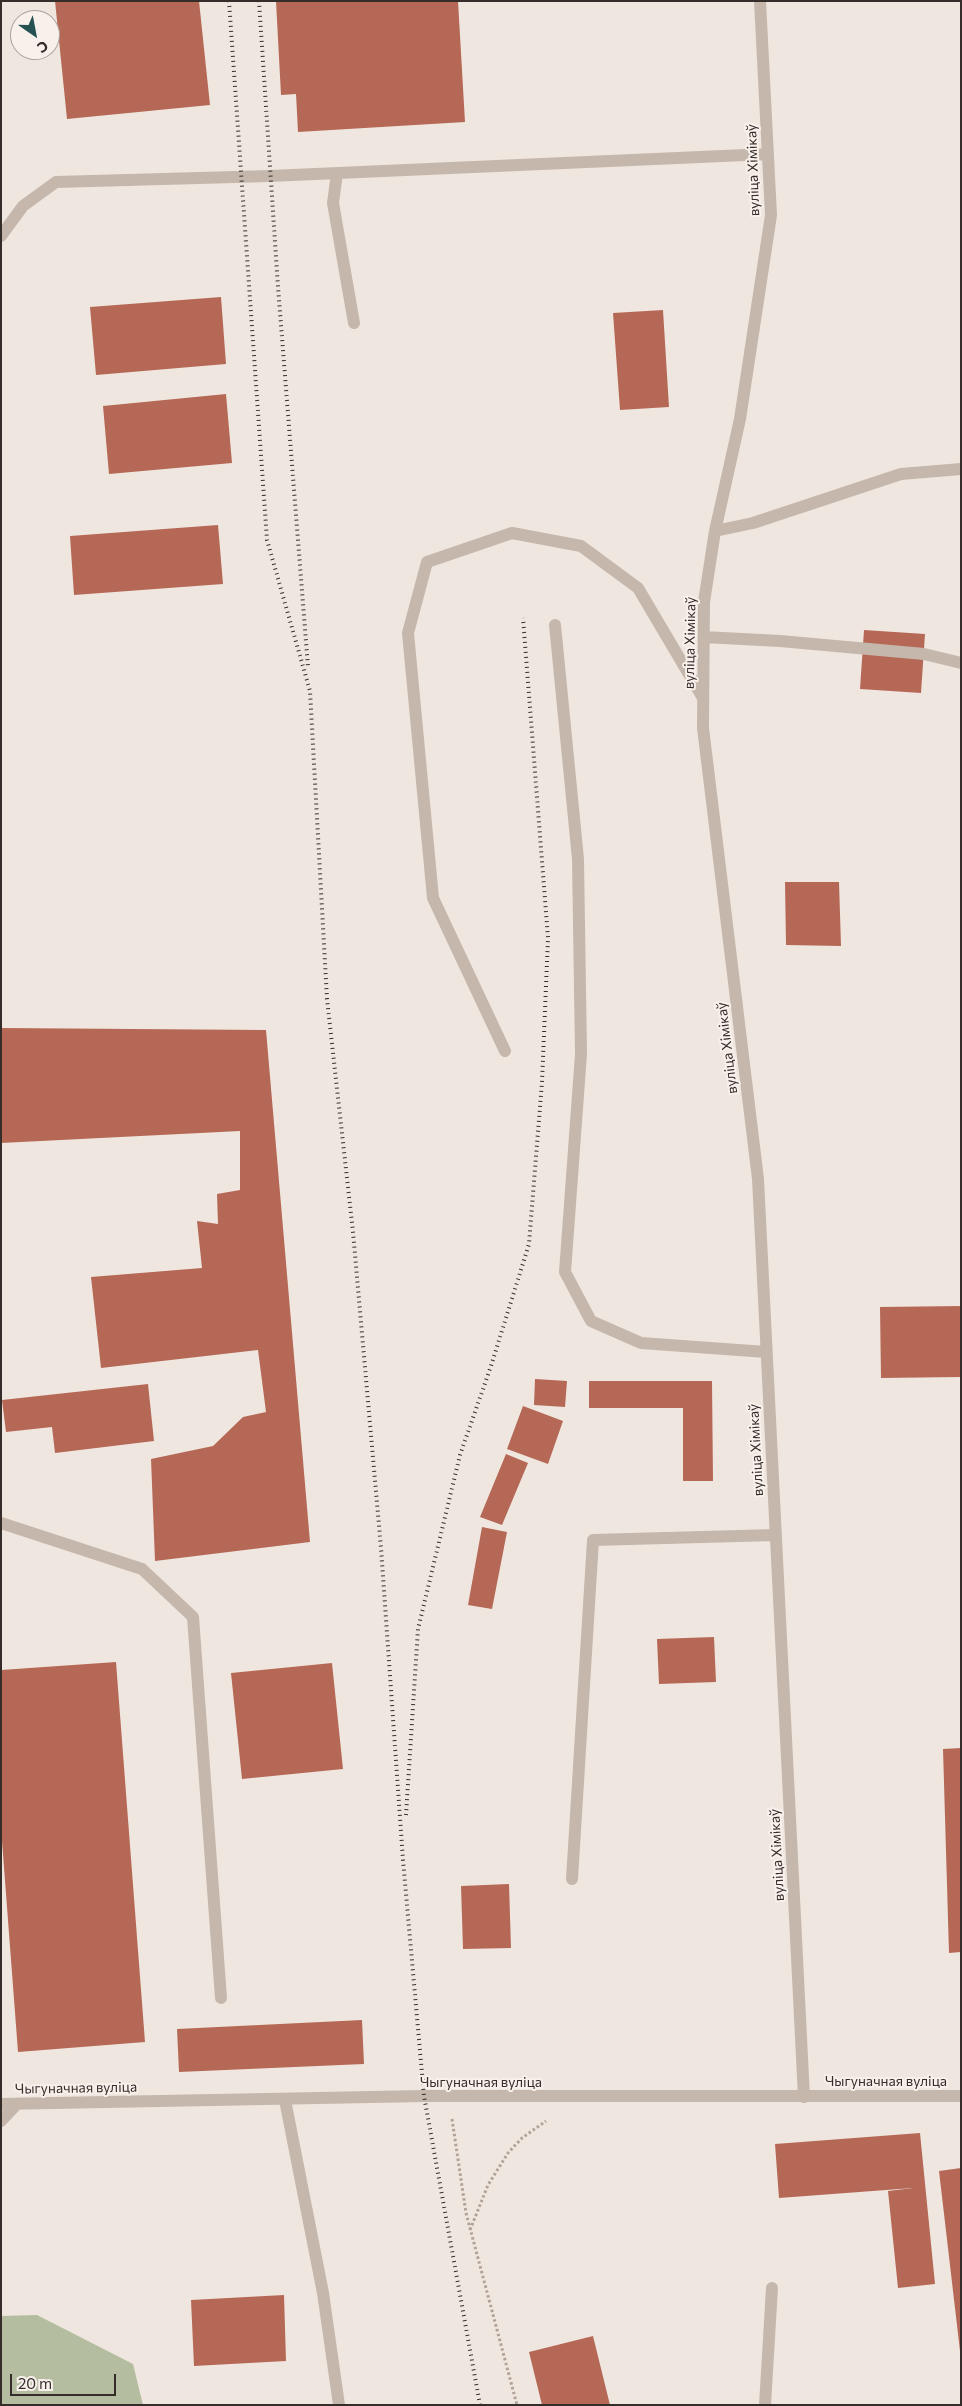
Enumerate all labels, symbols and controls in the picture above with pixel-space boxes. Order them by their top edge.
north arrow [10,10,60,60]
text: С [34,37,52,57]
street label: вуліца Хімікаў [743,124,763,216]
street label: вуліца Хімікаў [681,597,699,689]
street label: вуліца Хімікаў [713,1001,741,1095]
street label: вуліца Хімікаў [745,1403,767,1497]
street label: вуліца Хімікаў [766,1808,788,1902]
street label: Чыгуначная вуліца [825,2073,947,2089]
street label: Чыгуначная вуліца [420,2074,542,2090]
street label: Чыгуначная вуліца [15,2079,137,2097]
scale bar [12,2364,119,2396]
text: 20 m [18,2374,52,2392]

